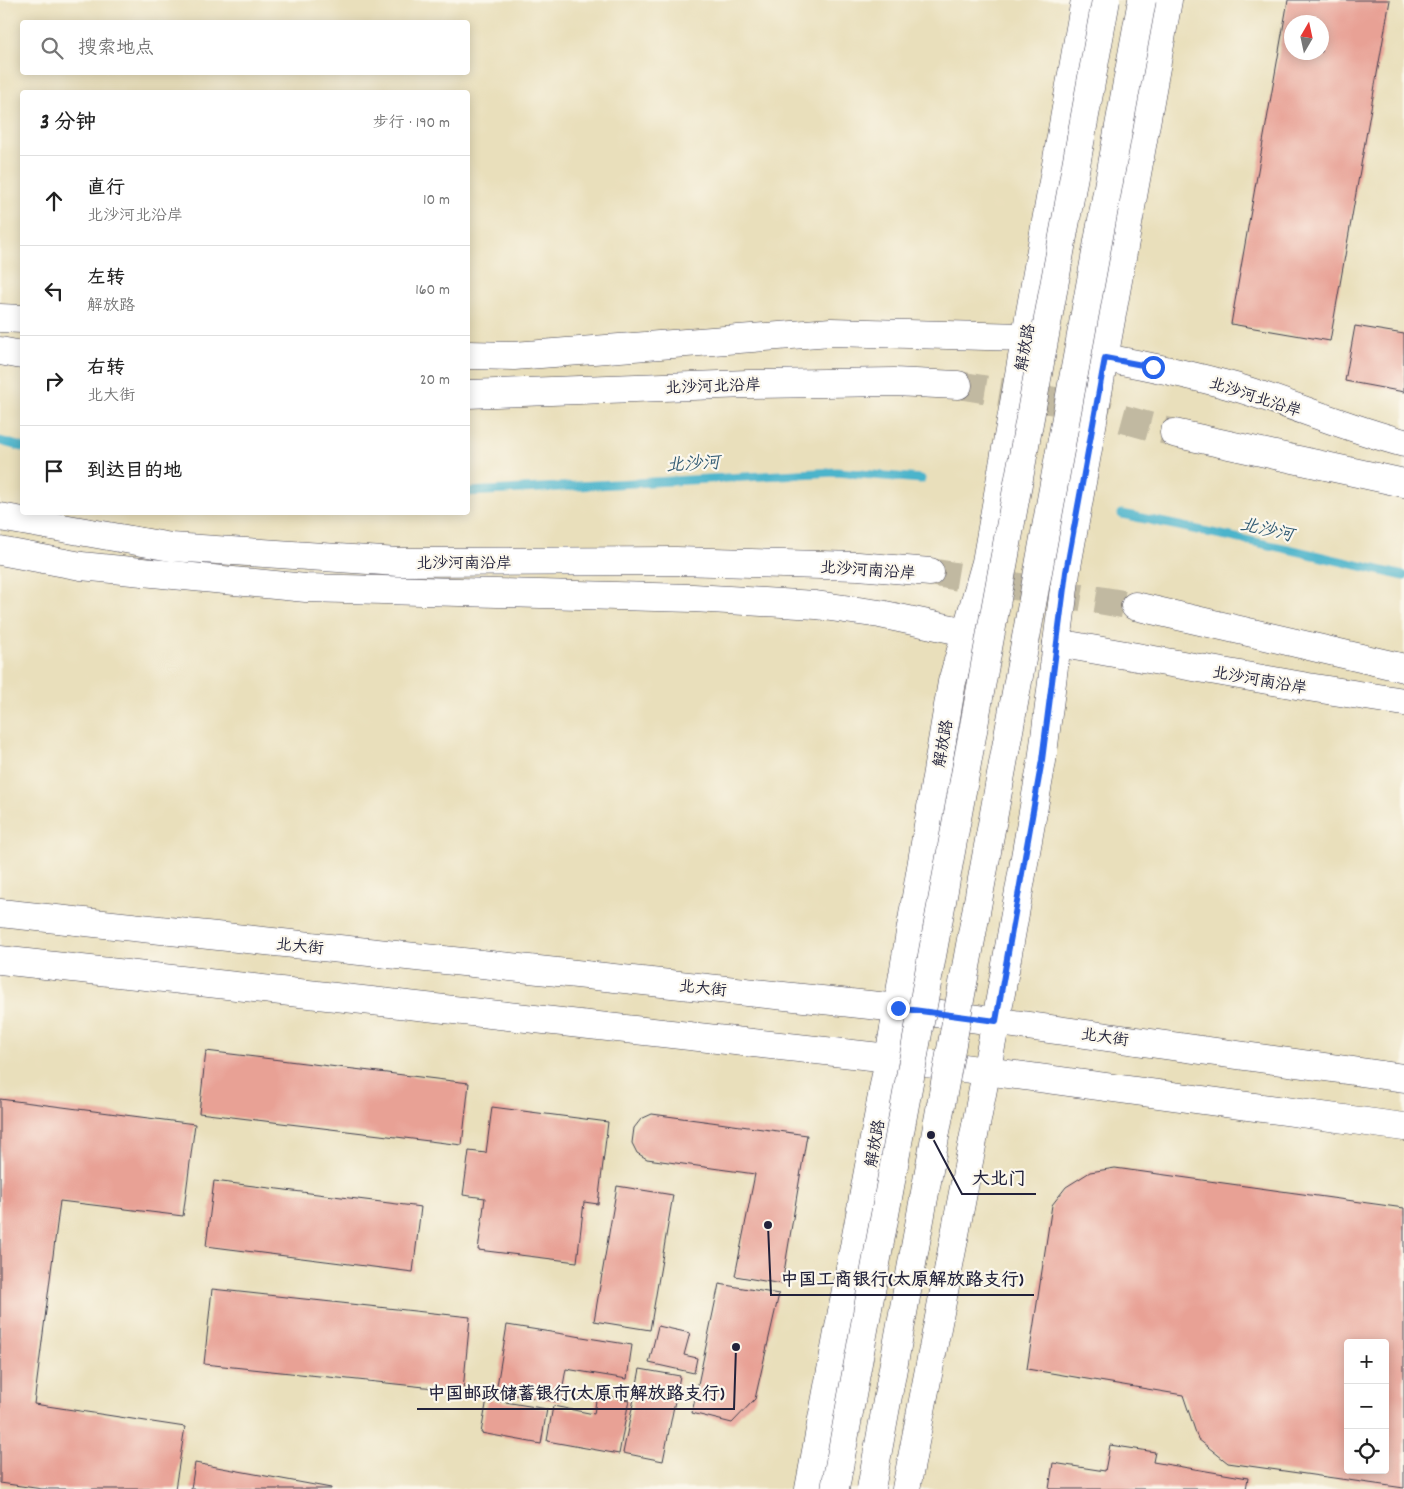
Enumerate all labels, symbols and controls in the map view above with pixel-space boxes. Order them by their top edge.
north arrow [1284,15,1329,60]
search box [20,20,470,75]
icon: search [38,34,66,62]
text: 搜索地点 [78,36,154,63]
text: 3 分钟 [40,109,96,139]
text: 步行 · 190 m [373,112,450,135]
text: 直行 [87,176,125,203]
icon: ahead [40,187,68,215]
text: 10 m [423,189,450,212]
text: 北沙河北沿岸 [87,205,183,228]
text: 左转 [87,266,125,293]
icon: left [40,277,68,305]
text: 160 m [415,279,450,302]
text: 解放路 [87,295,135,318]
street label: 解放路 [1011,322,1042,373]
text: 右转 [87,356,125,383]
route start [1142,356,1165,379]
icon: right [40,367,68,395]
text: 20 m [420,369,450,392]
street label: 北沙河北沿岸 [1206,373,1304,424]
street label: 北沙河北沿岸 [665,374,761,401]
text: 北大街 [87,385,135,408]
water label: 北沙河 [666,451,724,479]
icon: arrive [40,457,68,485]
text: 到达目的地 [87,459,182,486]
water label: 北沙河 [1237,513,1298,550]
street label: 北沙河南沿岸 [416,553,512,576]
street label: 北沙河南沿岸 [819,557,917,586]
street label: 北沙河南沿岸 [1210,662,1309,701]
street label: 解放路 [929,718,960,769]
street label: 北大街 [275,934,325,961]
street label: 北大街 [678,976,728,1003]
route end [887,997,910,1020]
street label: 北大街 [1079,1024,1130,1053]
street label: 解放路 [861,1118,892,1169]
callout: 大北门 [962,1161,1036,1194]
text: 大北门 [972,1168,1026,1193]
callout: 中国工商银行(太原解放路支行) [771,1262,1034,1295]
text: 中国工商银行(太原解放路支行) [781,1269,1024,1294]
map controls [1344,1339,1389,1474]
button: + [1344,1339,1389,1384]
callout: 中国邮政储蓄银行(太原市解放路支行) [417,1376,734,1409]
text: 中国邮政储蓄银行(太原市解放路支行) [428,1383,725,1408]
button: − [1344,1384,1389,1429]
button: locate [1344,1429,1389,1474]

